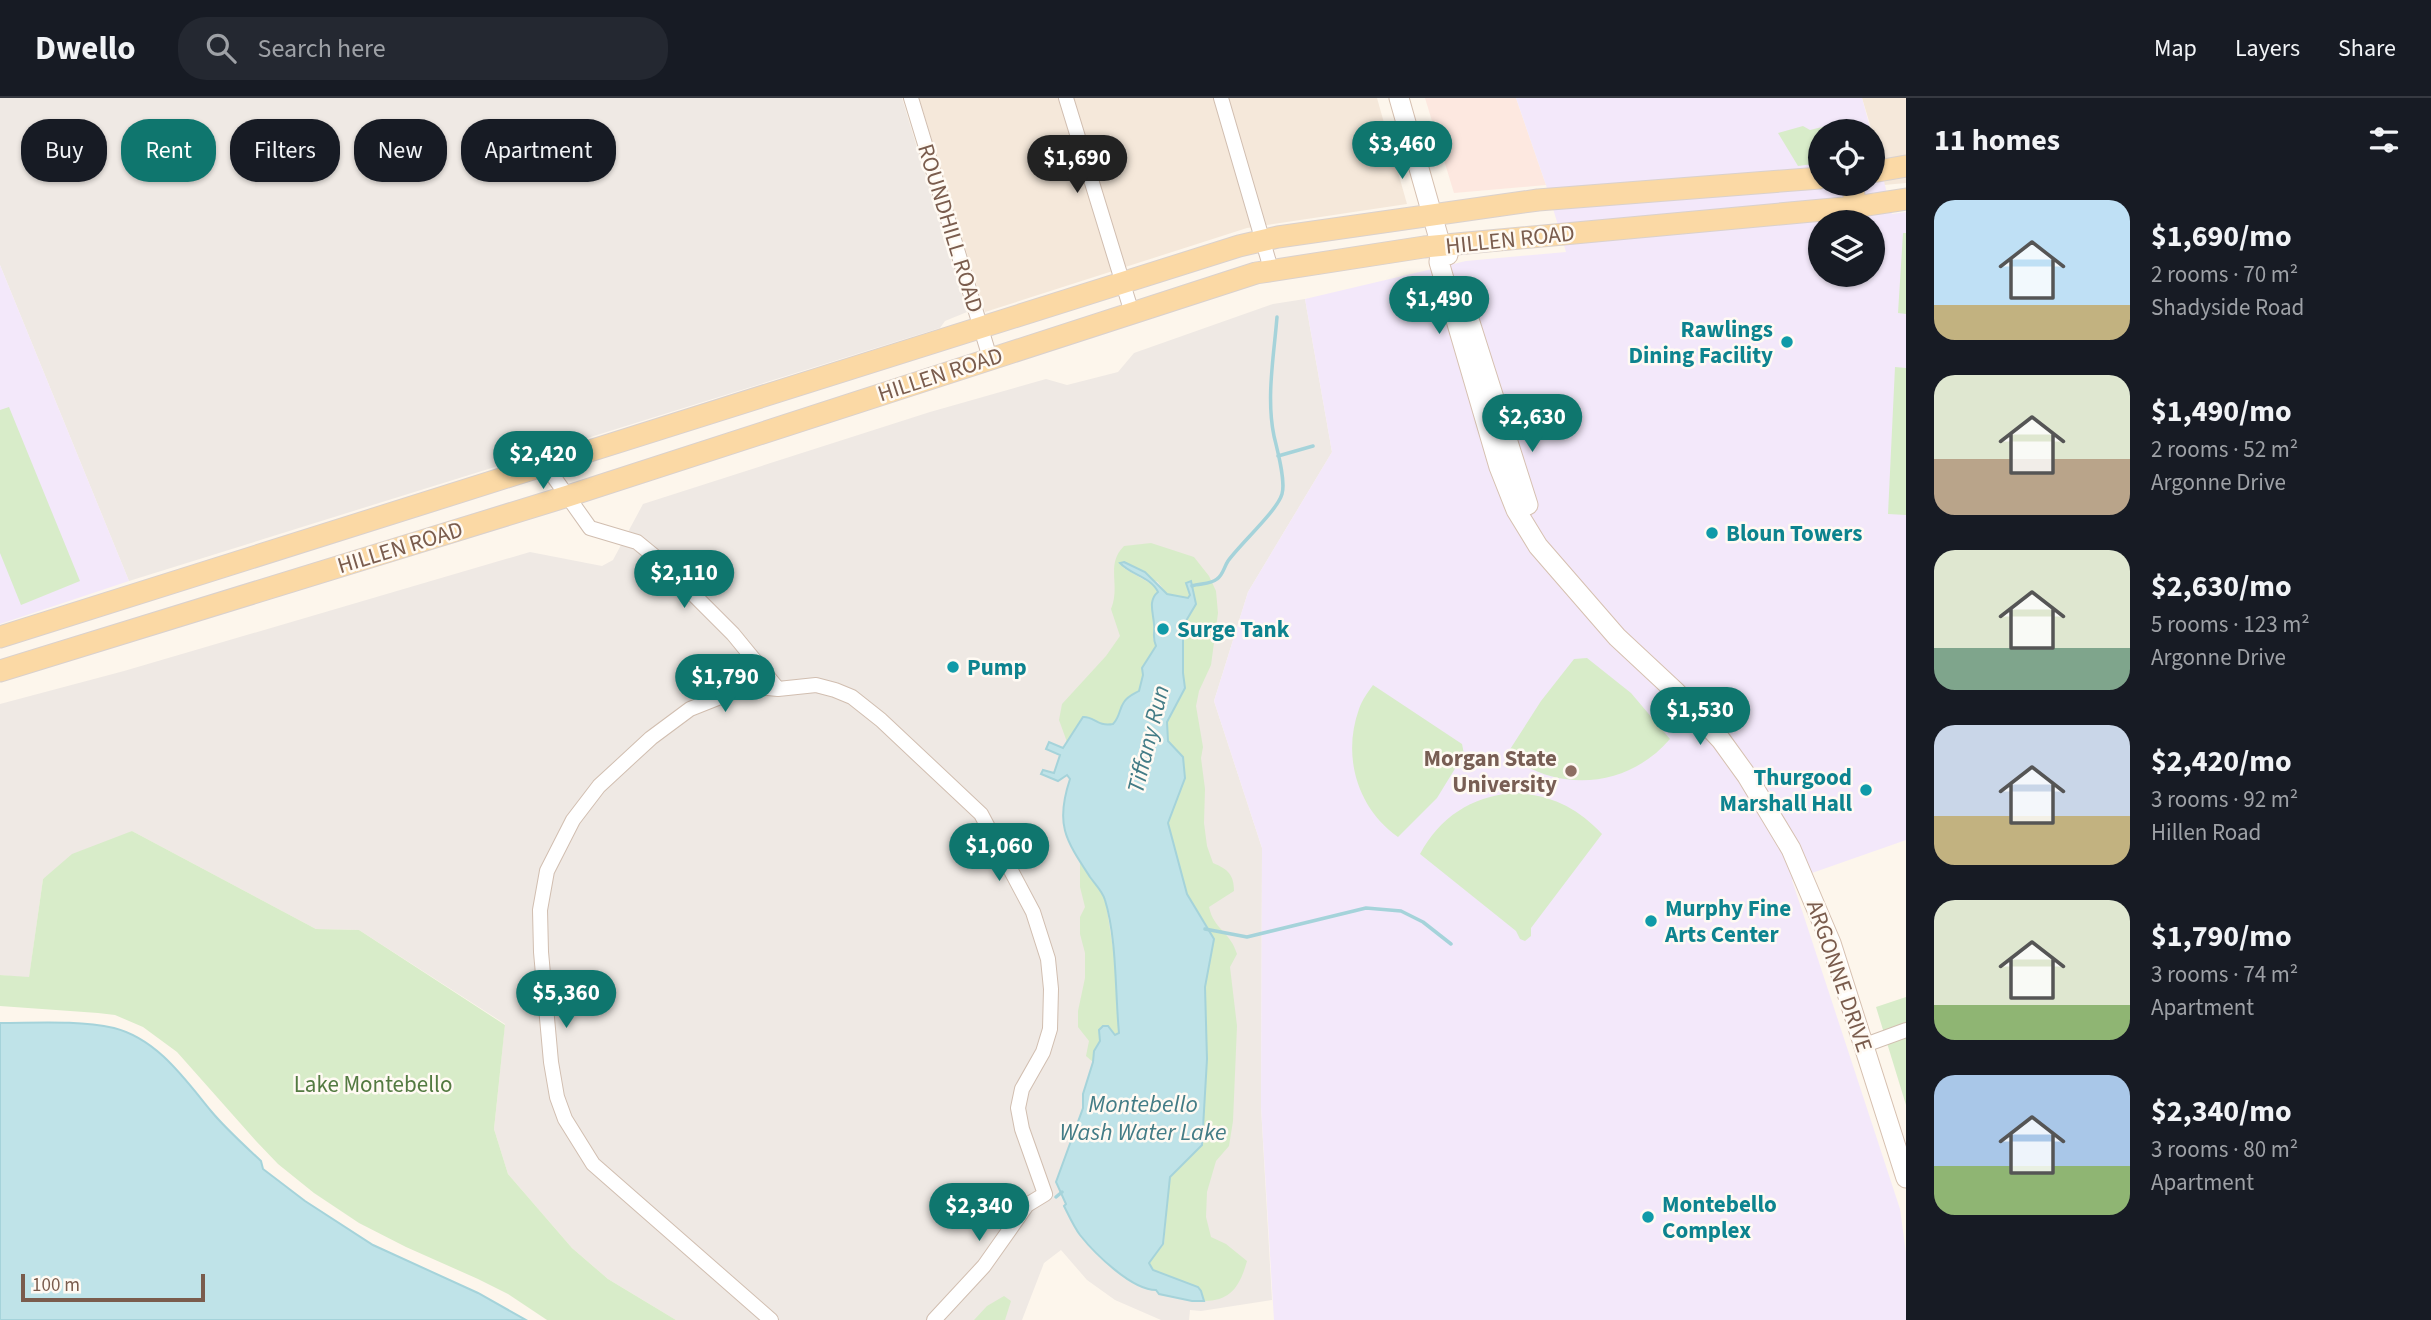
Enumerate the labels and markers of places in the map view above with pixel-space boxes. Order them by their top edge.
pin: $3,460 [1345,122,1459,181]
pin: $1,690 [1020,136,1134,195]
pin: $1,490 [1382,276,1496,336]
place label: Rawlings Dining Facility [1628,313,1773,372]
marker: Rawlings Dining Facility [1779,334,1795,350]
pin: $2,630 [1475,394,1589,454]
pin: $2,420 [486,432,600,491]
place label: Bloun Towers [1726,517,1862,550]
marker: Bloun Towers [1704,525,1720,541]
pin: $2,110 [627,550,741,610]
place label: Surge Tank [1177,613,1290,646]
marker: Surge Tank [1155,621,1171,637]
place label: Pump [967,651,1027,684]
pin: $1,790 [668,654,782,714]
marker: Pump [945,659,961,675]
pin: $1,530 [1643,688,1757,747]
place label: Morgan State University [1424,742,1557,801]
place label: Thurgood Marshall Hall [1719,761,1852,820]
marker: Morgan State University [1563,763,1579,779]
marker: Thurgood Marshall Hall [1858,782,1874,798]
pin: $1,060 [942,824,1056,883]
place label: Murphy Fine Arts Center [1664,892,1791,951]
marker: Murphy Fine Arts Center [1643,913,1659,929]
pin: $5,360 [509,970,623,1030]
pin: $2,340 [922,1184,1036,1243]
place label: Montebello Complex [1662,1188,1777,1247]
marker: Montebello Complex [1640,1209,1656,1225]

